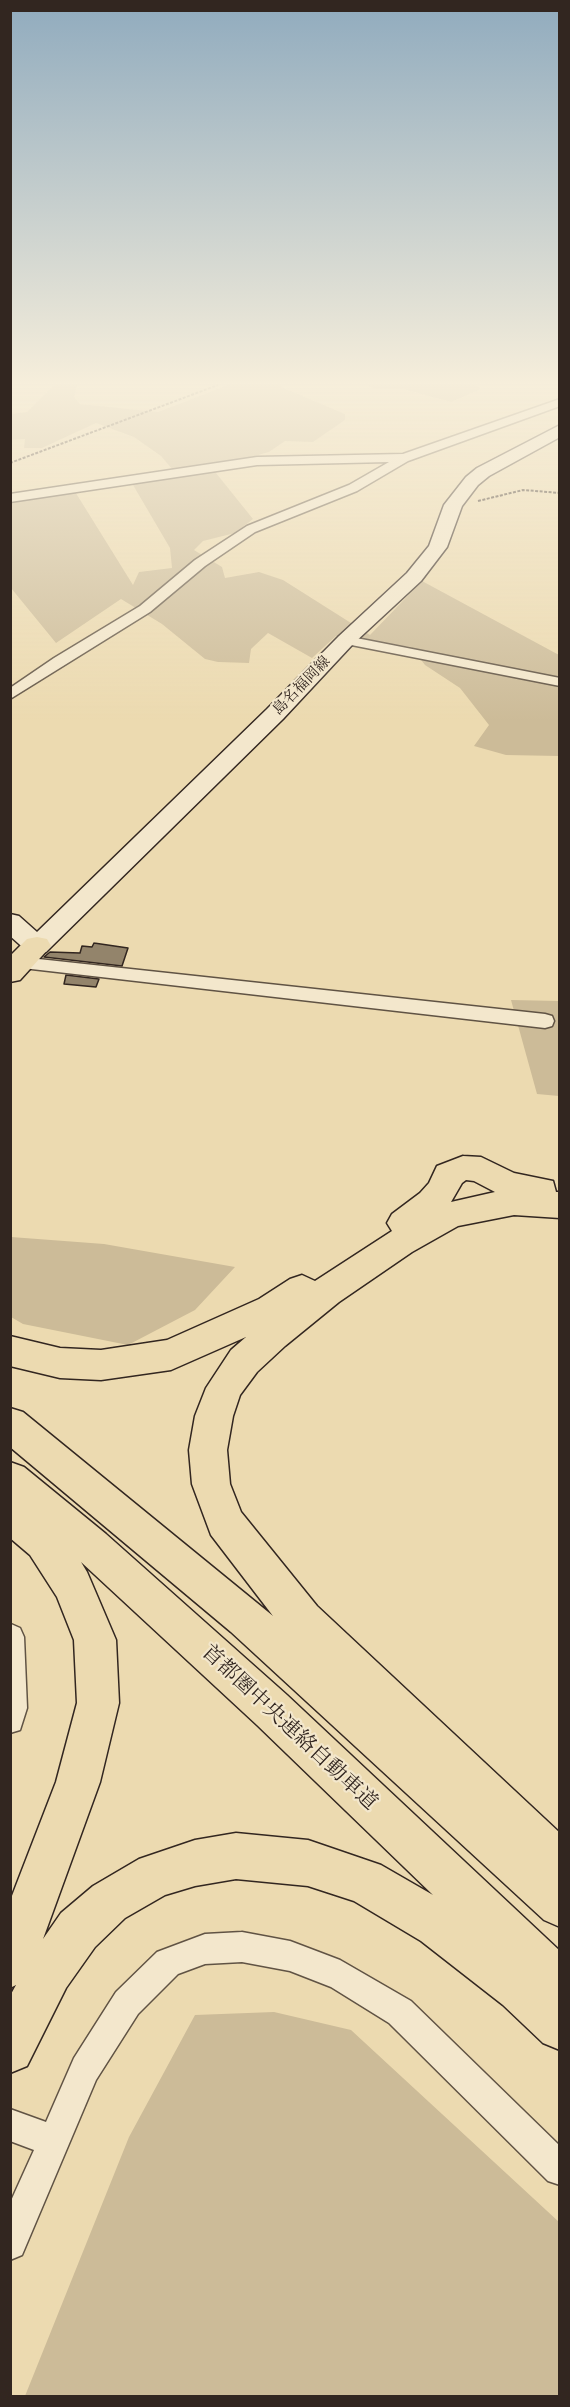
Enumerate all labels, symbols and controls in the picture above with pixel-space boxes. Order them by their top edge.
street label: 島名福岡線 [269,653,335,719]
street label: 首都圏中央連絡自動車道 [196,1640,382,1816]

